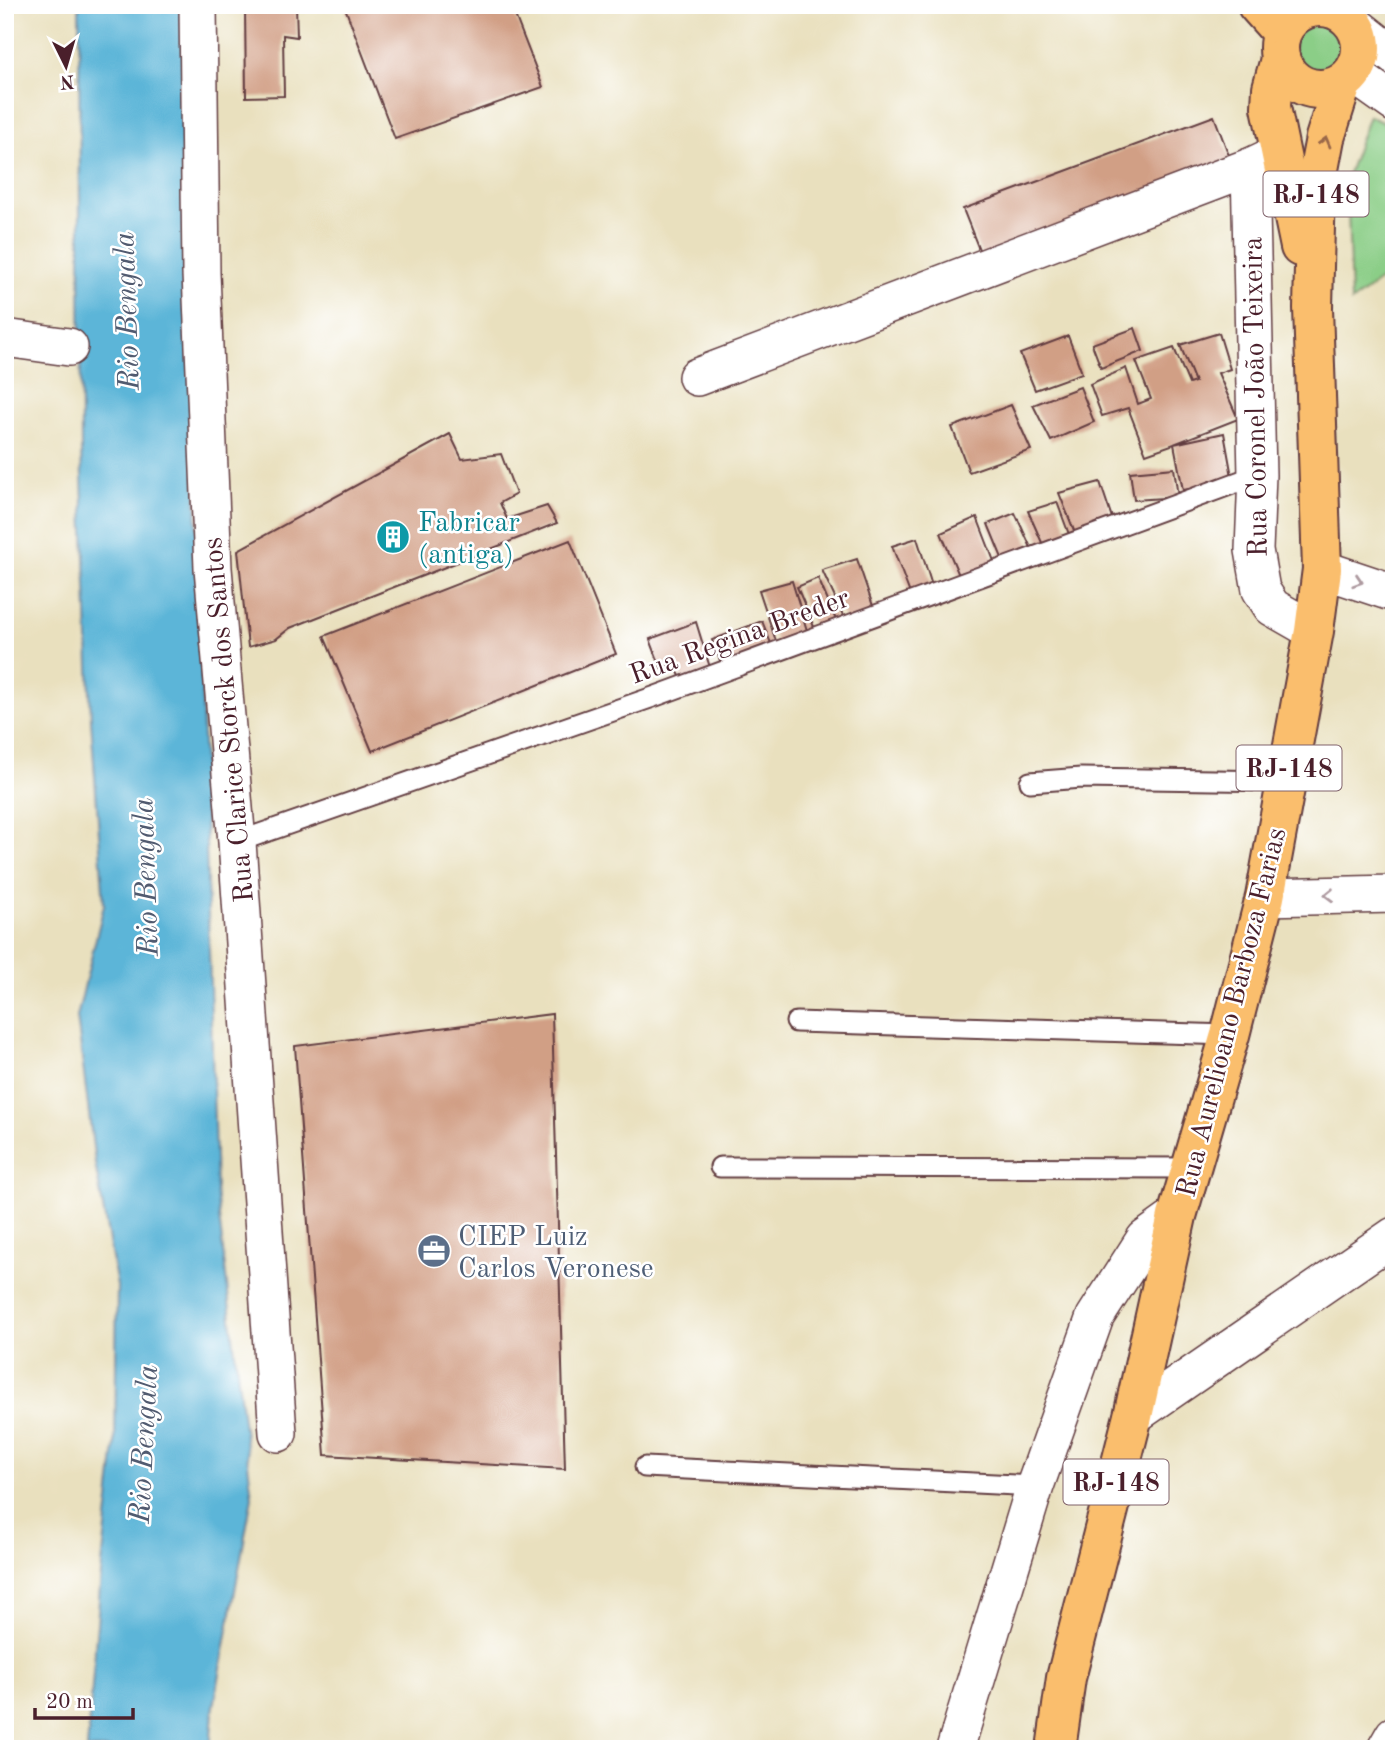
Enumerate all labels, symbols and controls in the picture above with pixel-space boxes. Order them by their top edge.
north arrow [32,32,102,102]
text: N [59,70,75,91]
one-way arrow [1317,137,1331,149]
road number: RJ-148 [1264,172,1368,216]
water label: Rio Bengala [110,231,146,392]
street label: Rua Coronel João Teixeira [1240,236,1274,558]
place label: Fabricar (antiga) [418,510,520,570]
building icon: Fabricar (antiga) [374,518,412,556]
street label: Rua Clarice Storck dos Santos [200,536,260,904]
one-way arrow [1351,573,1363,587]
street label: Rua Regina Breder [626,585,854,691]
road number: RJ-148 [1236,746,1342,790]
water label: Rio Bengala [129,797,165,958]
street label: Rua Aurelioano Barboza Farias [1173,825,1292,1200]
one-way arrow [1324,887,1334,903]
place label: CIEP Luiz Carlos Veronese [458,1224,654,1284]
office icon: CIEP Luiz Carlos Veronese [415,1232,453,1270]
water label: Rio Bengala [126,1364,164,1525]
road number: RJ-148 [1064,1460,1168,1504]
scale bar [35,1677,133,1721]
text: 20 m [46,1692,93,1713]

